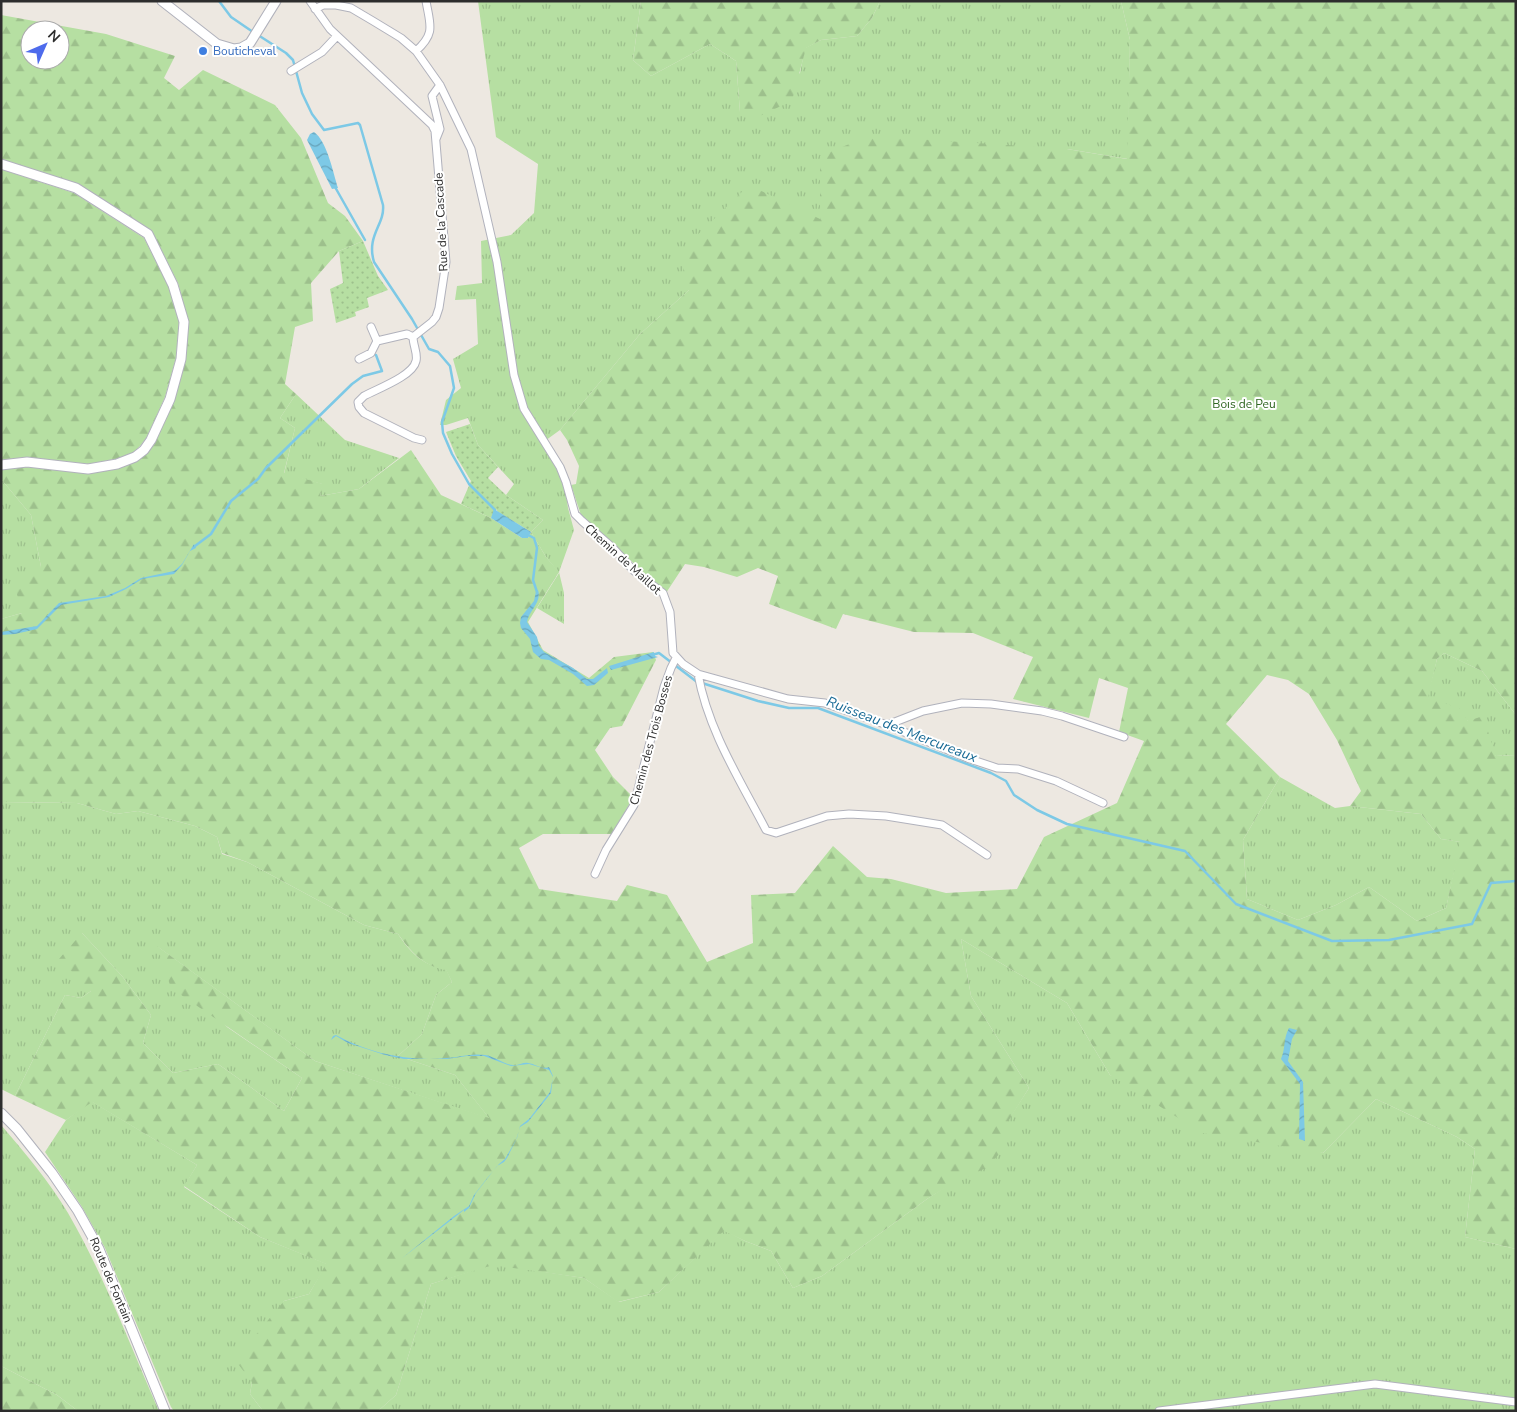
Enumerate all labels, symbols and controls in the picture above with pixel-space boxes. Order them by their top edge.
north arrow [20,20,70,70]
text: N [43,26,64,47]
place label: Bouticheval [213,43,277,59]
marker: Bouticheval [197,45,209,57]
street label: Rue de la Cascade [430,172,452,272]
park label: Bois de Peu [1212,396,1276,412]
street label: Chemin de Maillot [581,520,665,598]
street label: Chemin des Trois Bosses [626,673,676,807]
water label: Ruisseau des Mercureaux [824,692,980,767]
street label: Route de Fontain [86,1235,136,1325]

